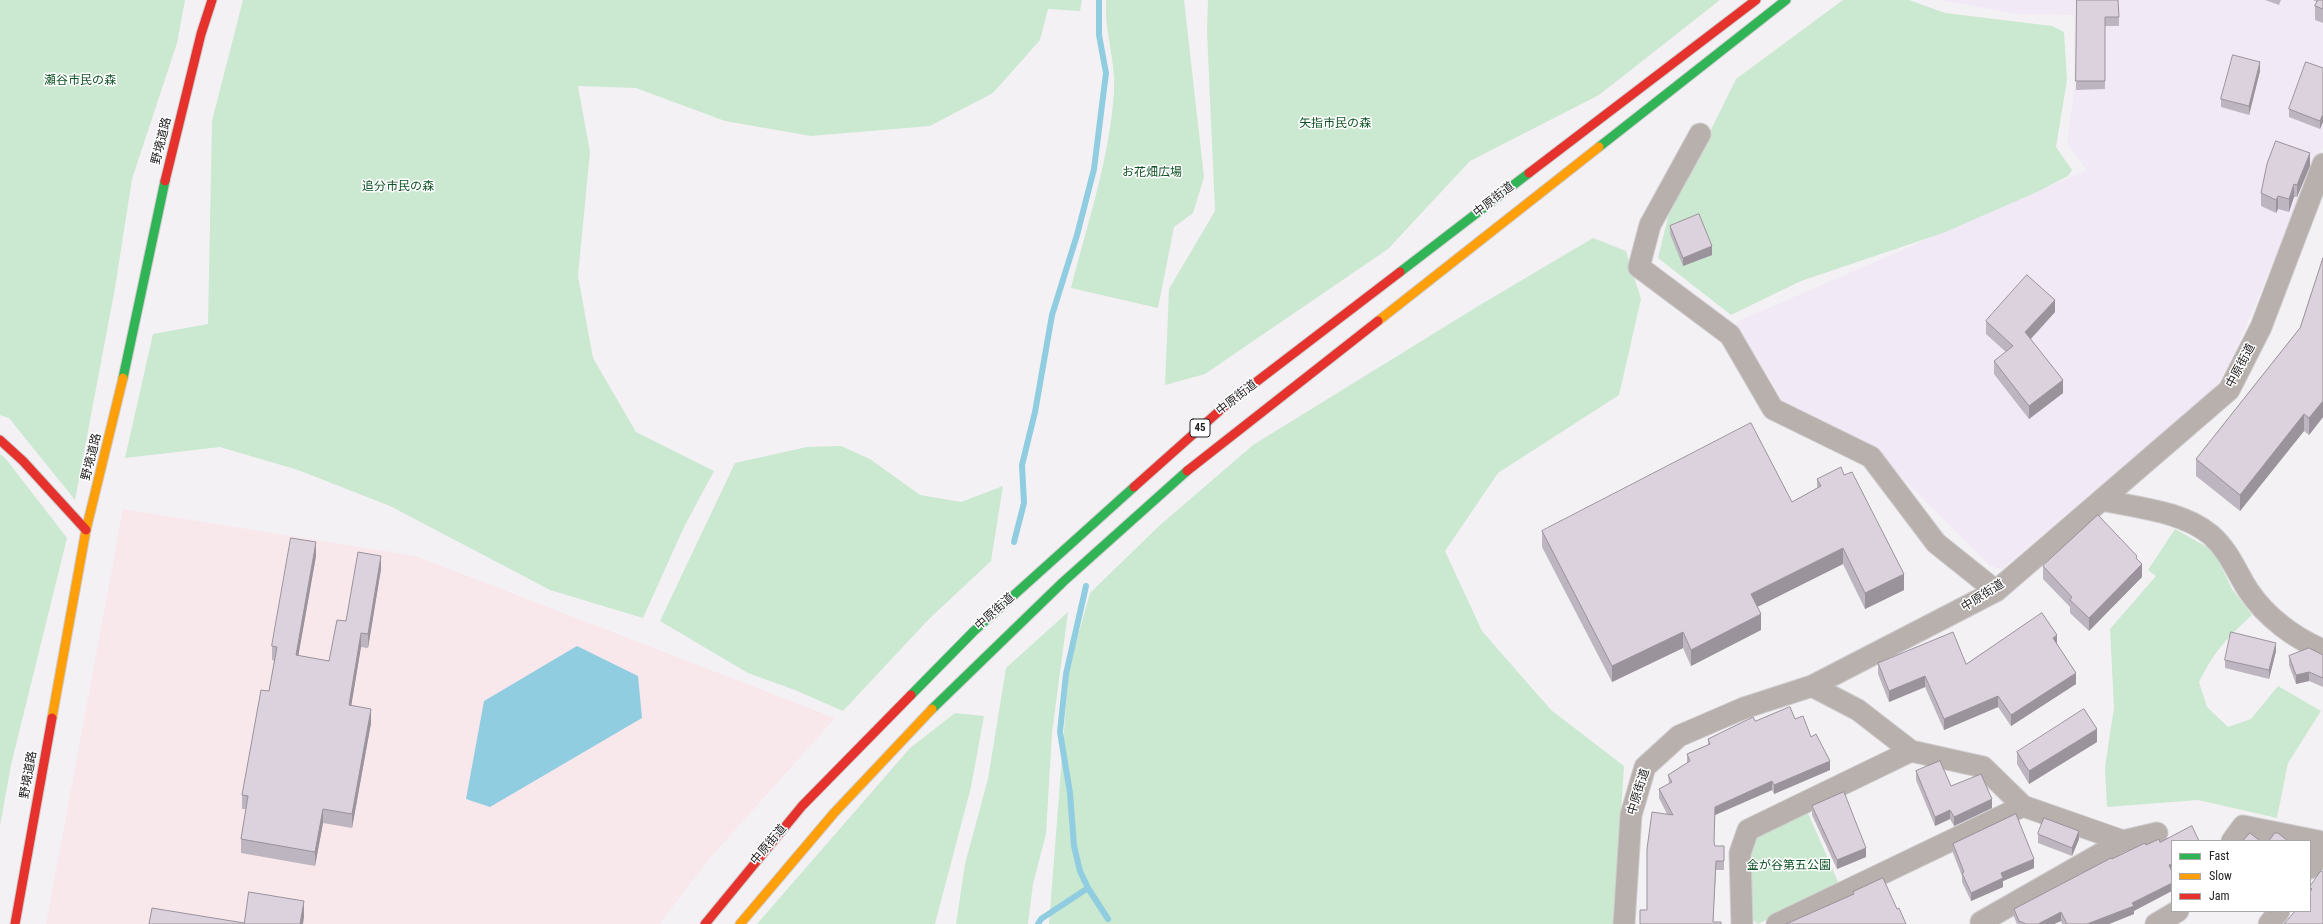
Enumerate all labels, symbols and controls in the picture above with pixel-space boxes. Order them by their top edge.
park label: 瀬谷市民の森 [44,74,116,88]
street label: 野境道路 [149,116,175,166]
park label: 矢指市民の森 [1299,117,1371,131]
park label: お花畑広場 [1122,166,1182,180]
park label: 追分市民の森 [362,180,434,194]
street label: 中原街道 [1471,180,1517,220]
street label: 中原街道 [2223,341,2259,391]
street label: 中原街道 [1214,378,1260,418]
road number: 45 [1190,419,1210,437]
street label: 野境道路 [79,432,105,482]
street label: 中原街道 [1959,577,2007,615]
street label: 中原街道 [972,591,1018,633]
street label: 野境道路 [18,750,40,800]
street label: 中原街道 [1625,767,1653,817]
street label: 中原街道 [748,822,790,868]
legend [2171,840,2311,912]
text: Fast [2209,849,2229,863]
park label: 金が谷第五公園 [1747,859,1831,873]
text: Slow [2209,869,2232,883]
text: Jam [2209,889,2230,903]

